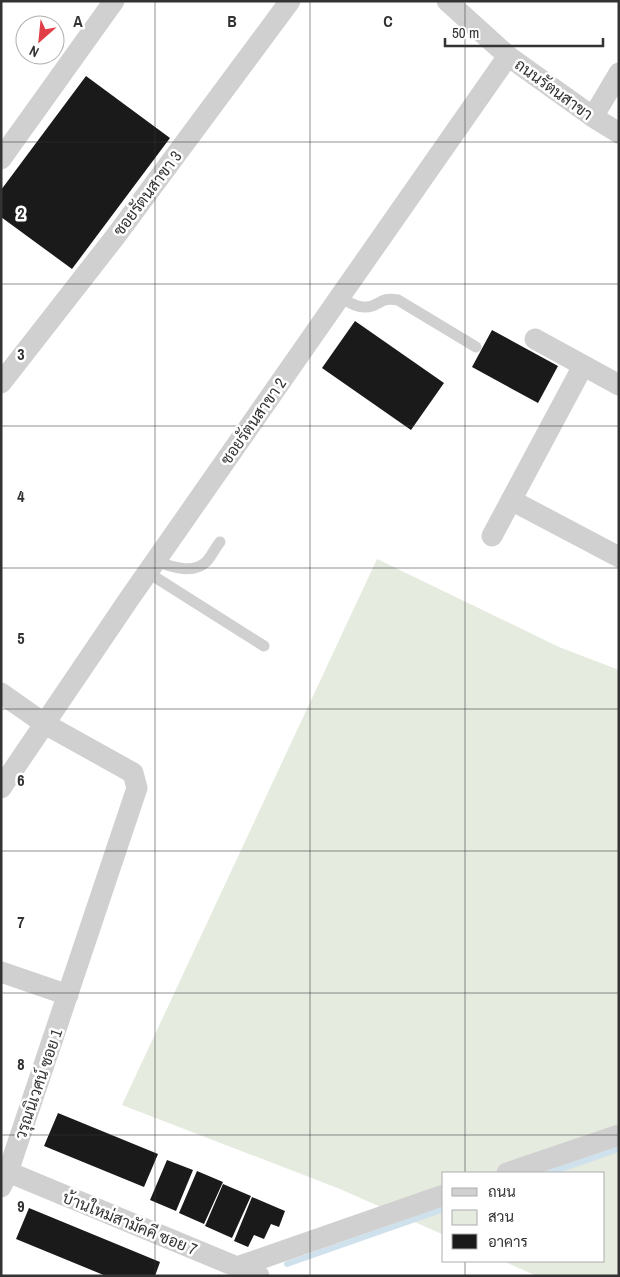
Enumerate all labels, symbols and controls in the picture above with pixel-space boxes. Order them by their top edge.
text: A [73,10,83,32]
text: B [227,10,237,32]
text: C [383,10,393,32]
north arrow [15,15,65,65]
scale bar [445,15,602,47]
text: 50 m [452,22,479,43]
text: N [26,42,42,61]
street label: ถนนรัตนสาขา [510,53,598,125]
street label: ซอยรัตนสาขา 3 [108,146,186,240]
text: 2 [17,202,25,224]
text: 3 [17,343,25,365]
street label: ซอยรัตนสาขา 2 [215,373,291,469]
text: 4 [17,485,25,507]
text: 5 [17,627,25,649]
text: 6 [17,769,25,791]
text: 7 [17,911,25,933]
street label: วรุณนิเวศน์ ซอย 1 [8,1025,68,1142]
text: 8 [17,1053,25,1075]
legend [442,1172,605,1262]
text: ถนน [488,1181,516,1202]
street label: บ้านใหม่สามัคคี ซอย 7 [59,1186,201,1260]
text: 9 [17,1195,25,1217]
text: สวน [488,1206,514,1227]
text: อาคาร [488,1231,528,1252]

